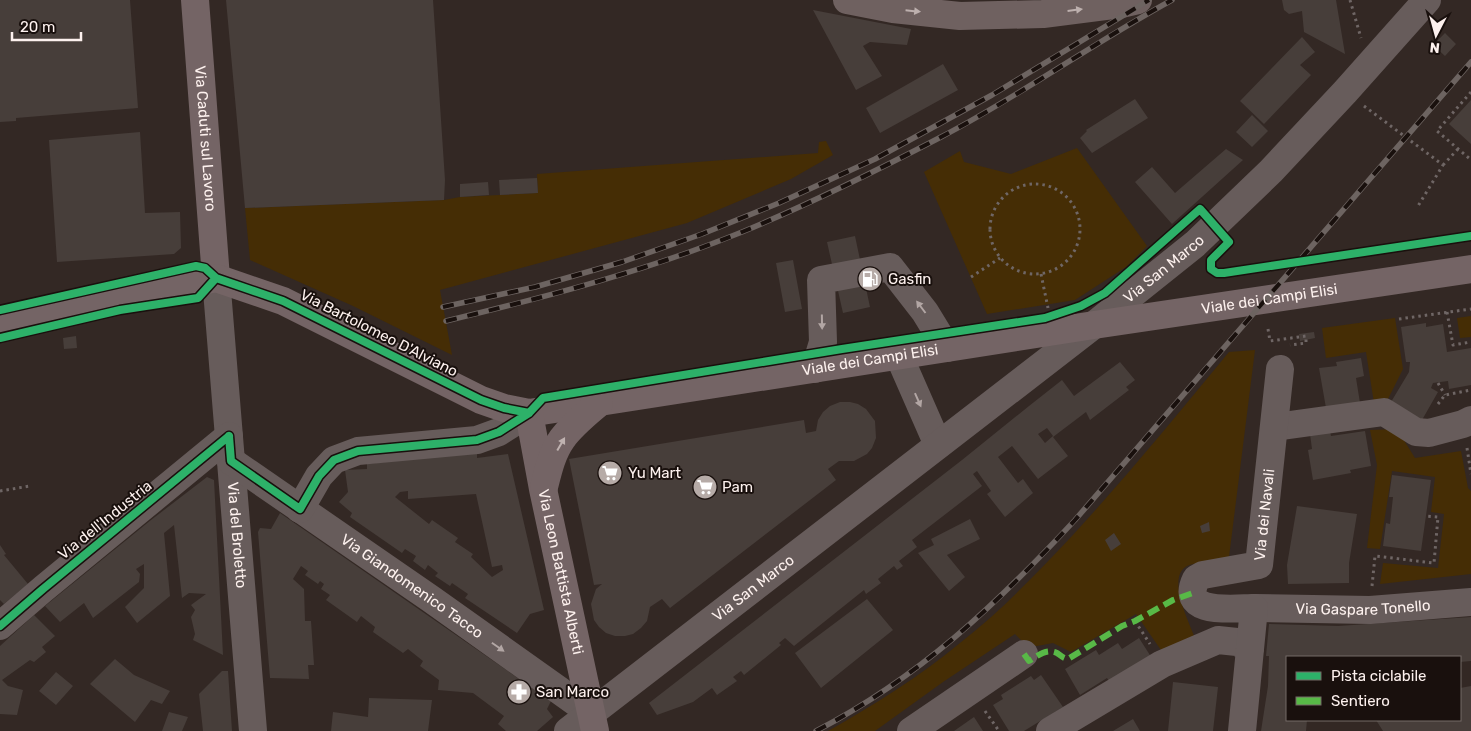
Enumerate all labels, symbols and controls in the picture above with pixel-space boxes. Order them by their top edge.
one-way arrow [1067,6,1083,14]
one-way arrow [905,7,921,15]
scale bar [12,10,81,42]
north arrow [1411,10,1461,60]
text: 20 m [20,18,55,36]
text: N [1429,38,1441,56]
street label: Via Caduti sul Lavoro [191,65,220,212]
street label: Via San Marco [1120,231,1208,307]
fuel station icon: Gasfin [857,266,883,292]
place label: Gasfin [888,270,931,288]
street label: Viale dei Campi Elisi [1200,280,1339,318]
street label: Via Bartolomeo D'Alviano [297,285,461,381]
one-way arrow [916,300,926,314]
one-way arrow [818,315,826,331]
street label: Viale dei Campi Elisi [801,340,939,379]
one-way arrow [915,393,923,407]
one-way arrow [556,437,565,450]
supermarket icon: Yu Mart [597,460,623,486]
place label: Yu Mart [628,464,681,482]
street label: Via dei Navali [1251,468,1278,562]
supermarket icon: Pam [692,474,718,500]
street label: Via dell'Industria [54,477,156,563]
place label: Pam [722,478,753,496]
street label: Via del Broletto [224,481,250,589]
street label: Via Leon Battista Alberti [534,488,587,656]
street label: Via Giandomenico Tacco [337,530,487,642]
street label: Via San Marco [709,551,798,625]
street label: Via Gaspare Tonello [1295,596,1431,619]
one-way arrow [491,642,505,652]
legend [1286,656,1461,721]
text: Pista ciclabile [1331,667,1426,685]
pharmacy icon: San Marco [506,679,532,705]
place label: San Marco [536,683,609,701]
text: Sentiero [1331,692,1390,710]

